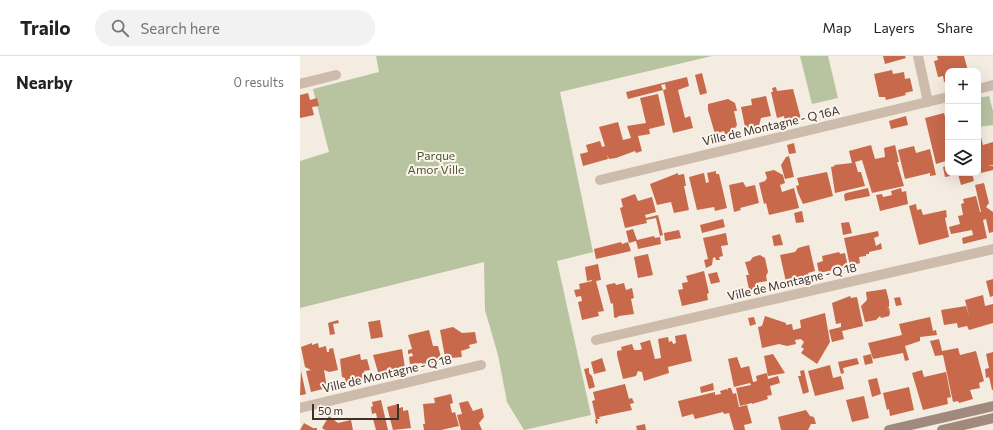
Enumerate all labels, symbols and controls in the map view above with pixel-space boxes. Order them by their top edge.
search box [95,10,375,46]
text: Trailo [20,16,71,39]
icon: search [109,17,131,39]
text: Search here [141,19,220,37]
text: Map [823,19,851,36]
text: Layers [873,19,915,36]
text: Share [937,19,973,36]
map controls [945,68,981,176]
button: + [945,68,981,104]
text: Nearby [16,72,73,93]
text: 0 results [233,74,284,90]
street label: Ville de Montagne - Q 16A [701,102,841,148]
button: − [945,104,981,140]
button: layers [945,140,981,176]
park label: Parque Amor Ville [408,148,464,176]
street label: Ville de Montagne - Q 18 [726,259,858,303]
street label: Ville de Montagne - Q 18 [321,351,453,395]
scale bar [312,402,399,421]
text: 50 m [318,404,343,417]

